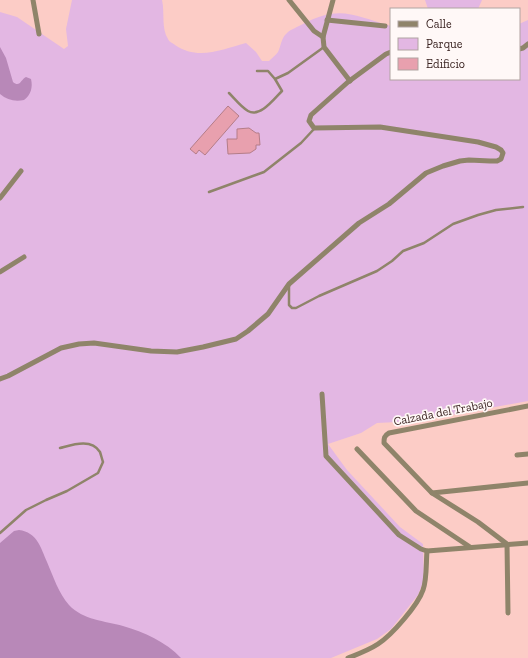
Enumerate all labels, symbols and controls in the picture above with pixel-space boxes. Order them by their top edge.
legend [390,8,520,80]
text: Calle [426,17,452,31]
text: Parque [426,37,463,51]
text: Edificio [426,57,465,71]
street label: Calzada del Trabajo [392,396,494,429]

